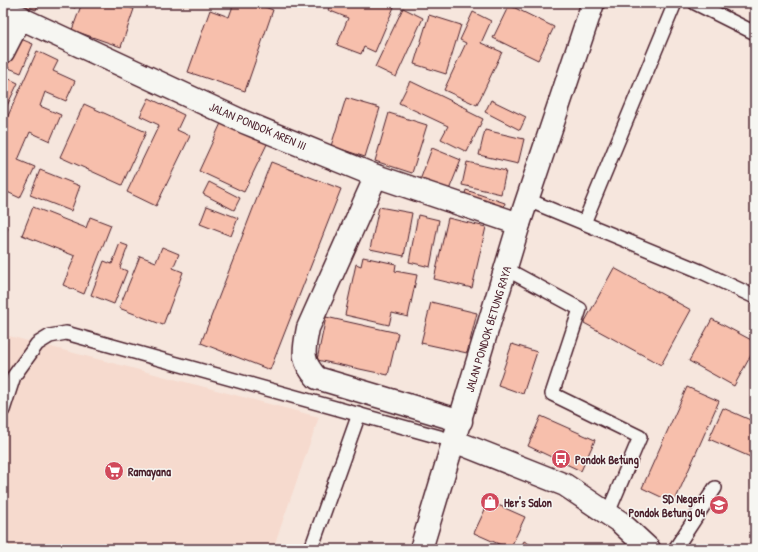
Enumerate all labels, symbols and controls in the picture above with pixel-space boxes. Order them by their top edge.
street label: JALAN PONDOK AREN III [207,98,309,154]
street label: JALAN PONDOK BETUNG RAYA [461,264,515,394]
bus stop icon: Pondok Betung [550,448,572,470]
place label: Pondok Betung [575,451,640,469]
supermarket icon: Ramayana [103,460,125,482]
place label: Ramayana [128,463,171,481]
place label: SD Negeri Pondok Betung 04 [629,490,705,522]
shop icon: Her's Salon [479,491,501,513]
place label: Her's Salon [504,494,553,511]
school or university icon: SD Negeri Pondok Betung 04 [708,494,730,516]

